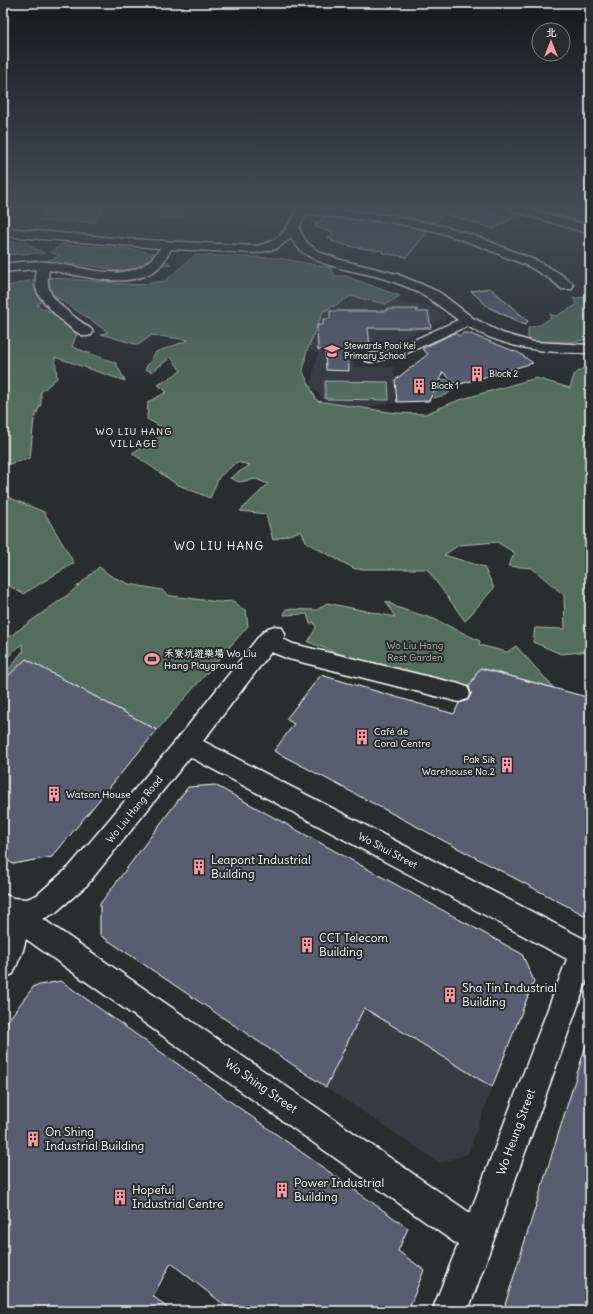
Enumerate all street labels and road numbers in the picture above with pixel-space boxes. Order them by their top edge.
street label: Wo Liu Hang Road [103,773,166,846]
street label: Wo Shui Street [356,829,420,872]
street label: Wo Shing Street [222,1055,300,1116]
street label: Wo Heung Street [493,1087,538,1177]

